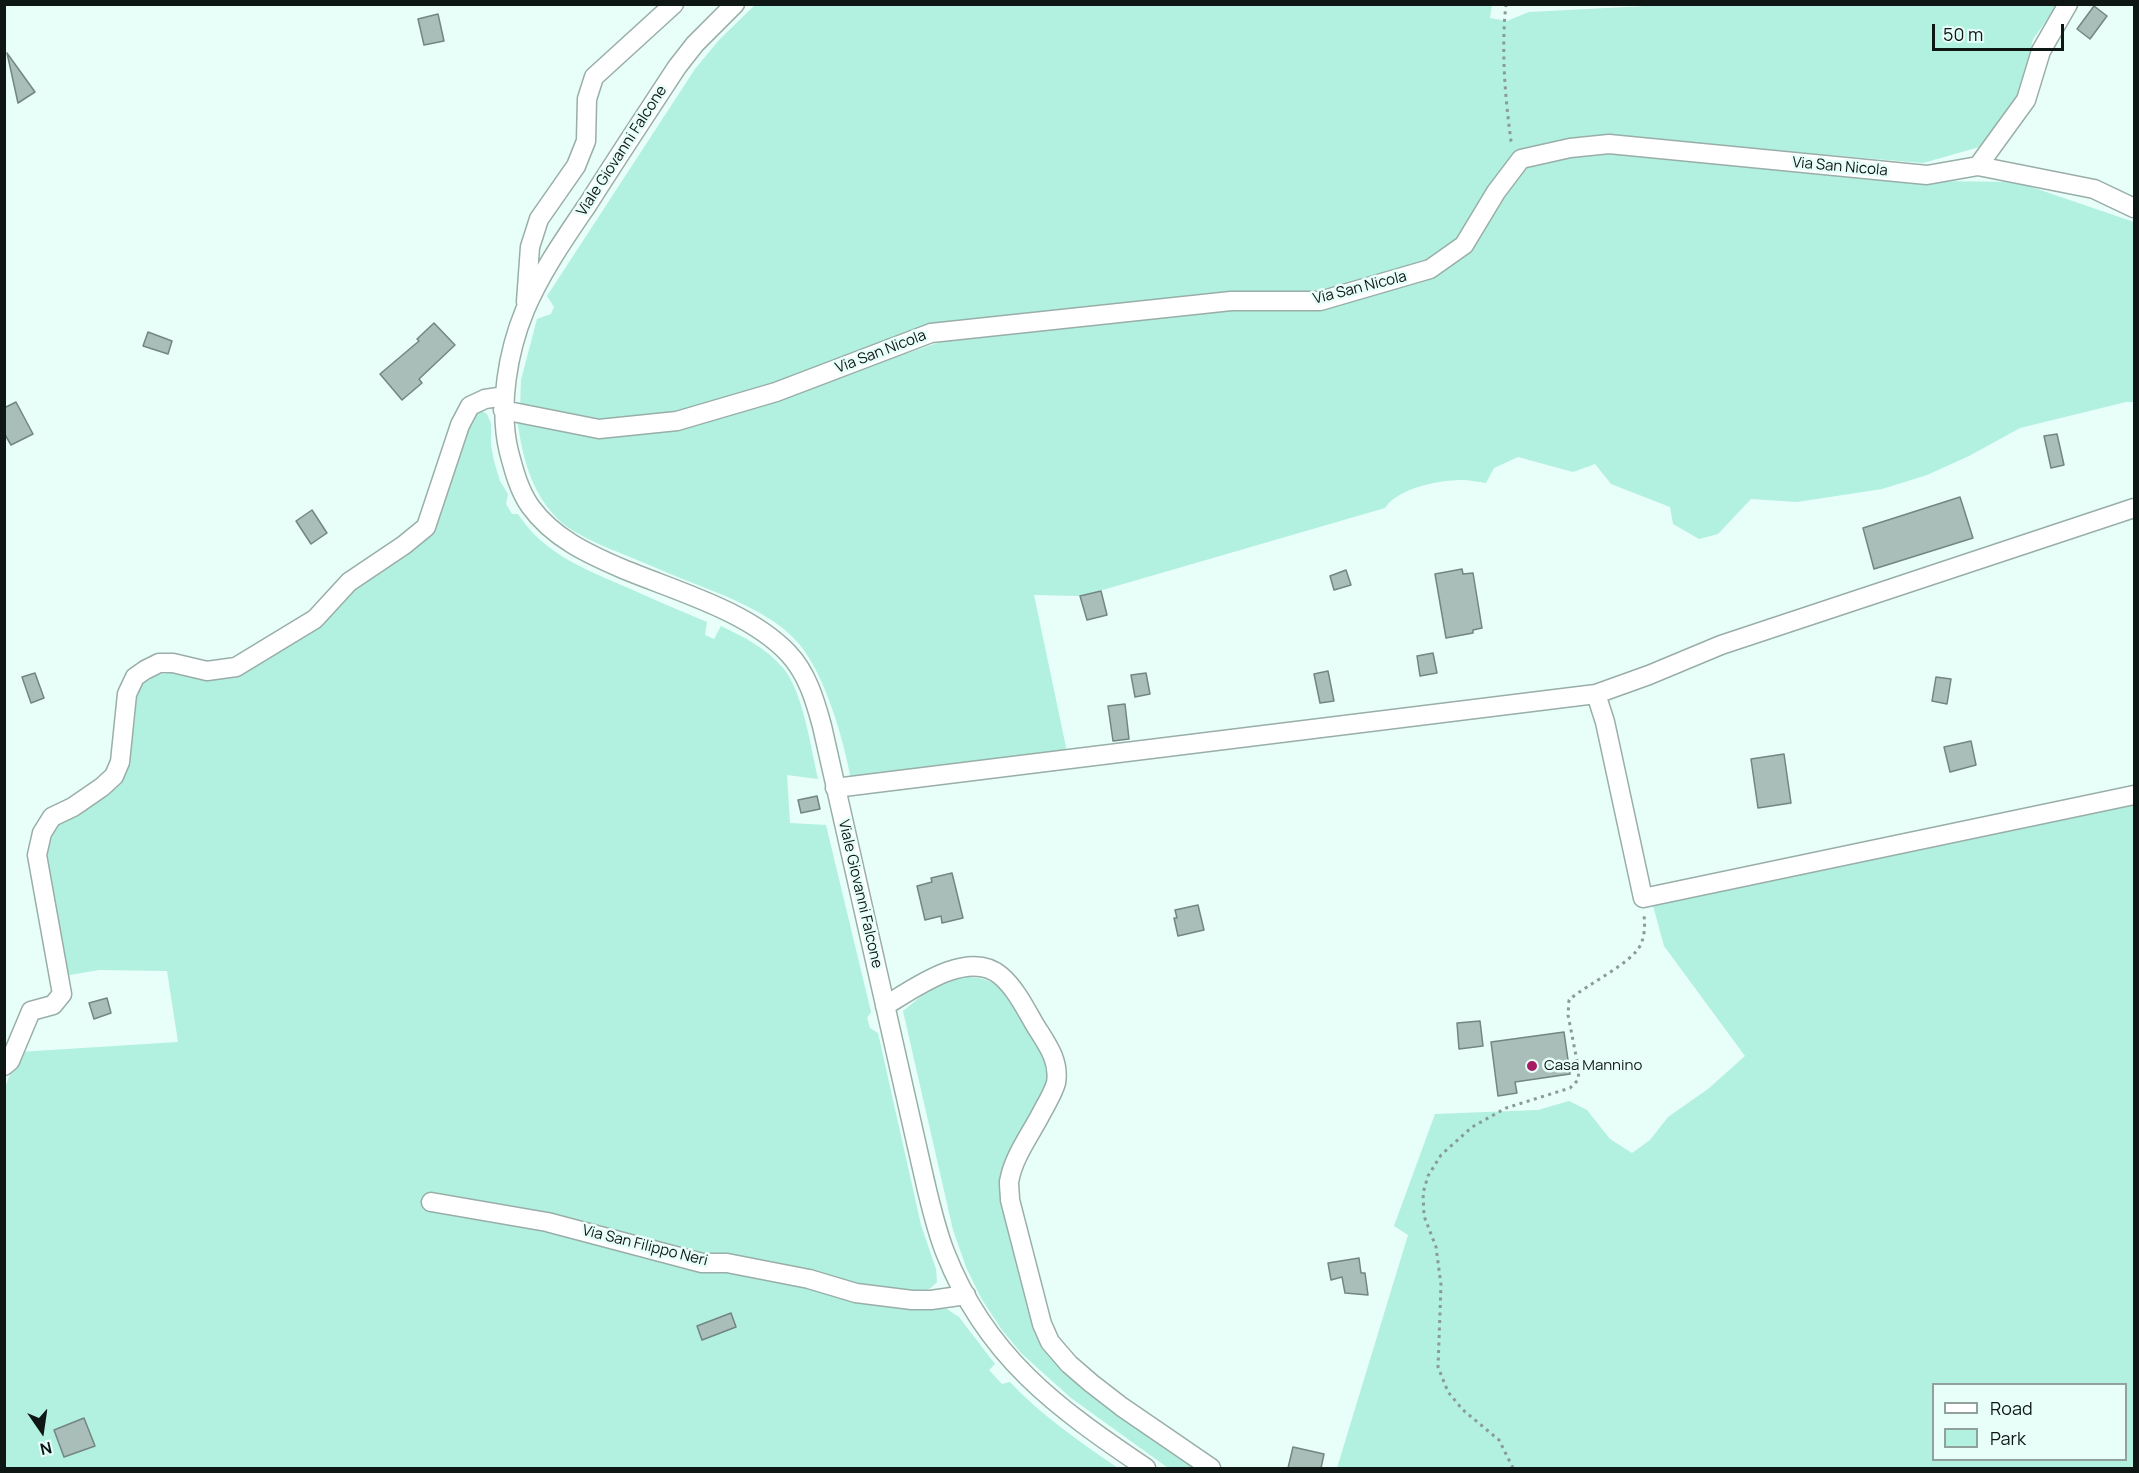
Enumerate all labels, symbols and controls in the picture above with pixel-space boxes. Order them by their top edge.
scale bar [1935,12,2067,50]
text: 50 m [1943,22,1983,46]
street label: Viale Giovanni Falcone [573,82,671,220]
street label: Via San Nicola [1792,154,1888,180]
street label: Via San Nicola [1311,268,1409,308]
street label: Via San Nicola [833,326,929,378]
street label: Viale Giovanni Falcone [834,818,886,970]
place label: Casa Mannino [1544,1057,1642,1075]
marker: Casa Mannino [1525,1059,1539,1073]
street label: Via San Filippo Neri [580,1222,710,1270]
legend [1932,1383,2127,1461]
text: Road [1990,1396,2033,1420]
north arrow [12,1401,72,1461]
text: Park [1990,1426,2026,1450]
text: N [38,1437,54,1461]

